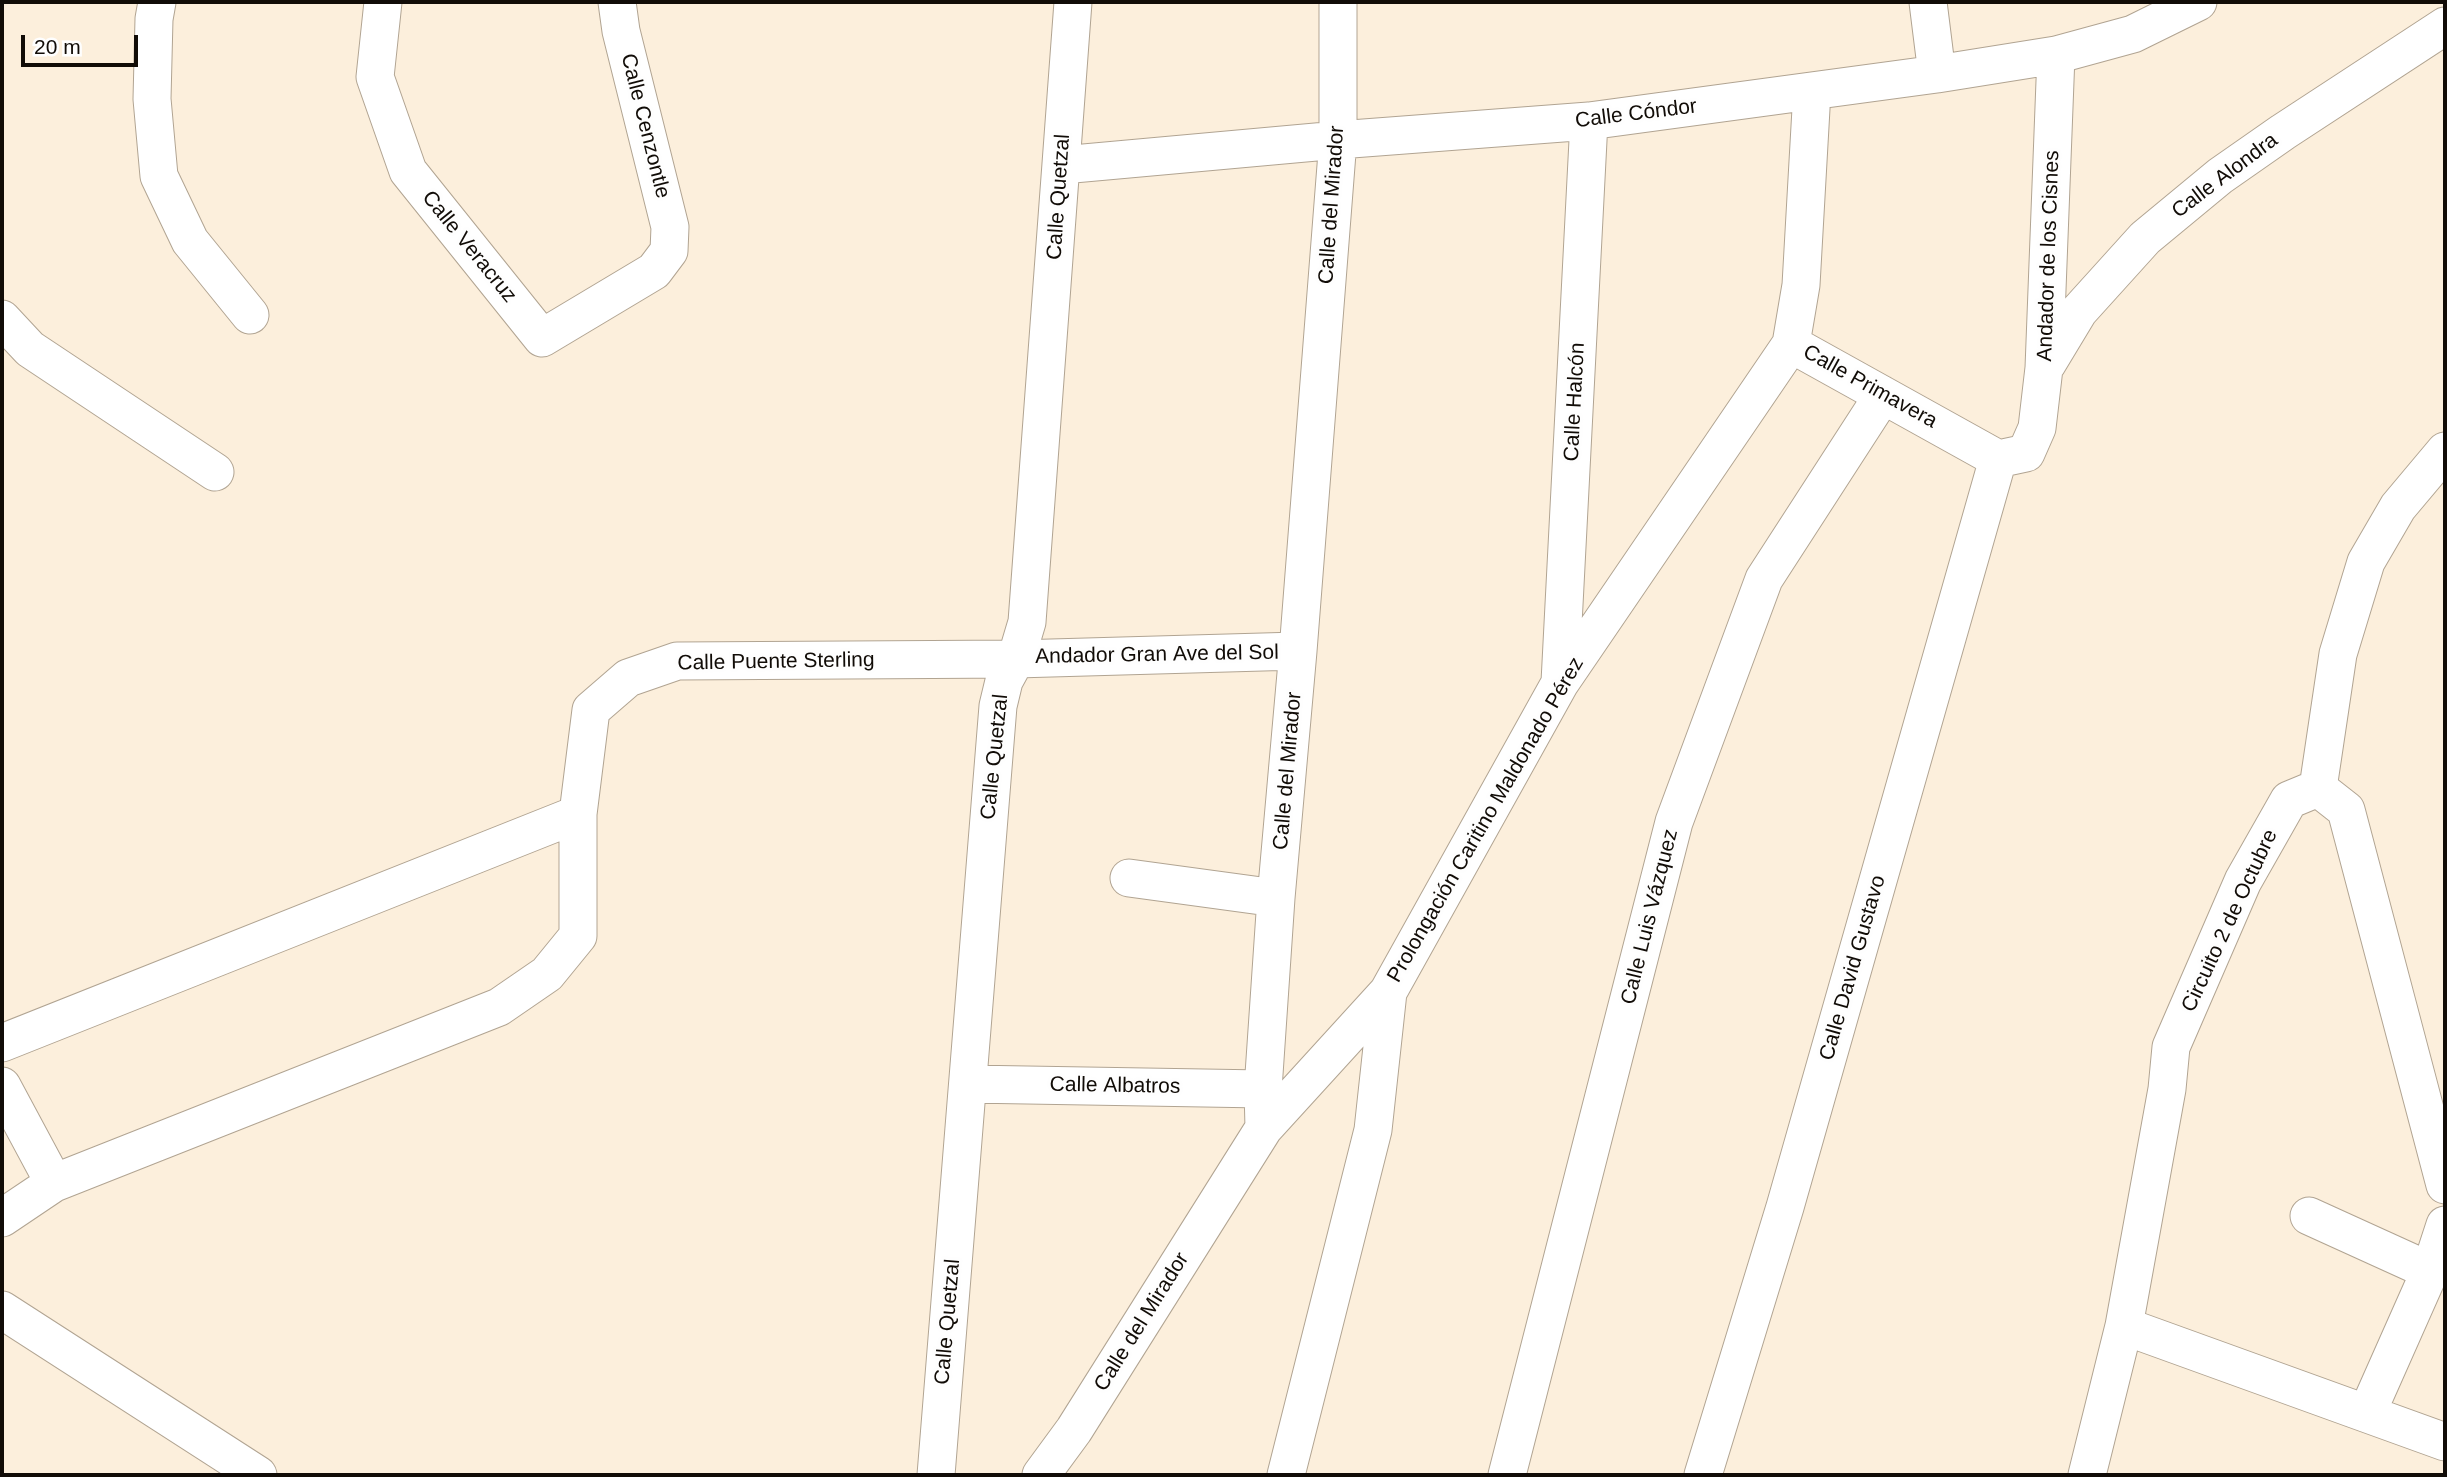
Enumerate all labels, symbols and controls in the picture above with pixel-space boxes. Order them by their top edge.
scale bar [24,21,142,65]
text: 20 m [34,35,81,58]
street label: Calle Cenzontle [615,51,675,201]
street label: Calle Cóndor [1574,94,1698,134]
street label: Calle del Mirador [1314,125,1350,285]
street label: Calle Alondra [2167,128,2283,224]
street label: Calle Quetzal [1042,133,1076,261]
street label: Andador de los Cisnes [2033,150,2065,362]
street label: Calle Veracruz [416,186,522,308]
street label: Calle Primavera [1799,340,1941,434]
street label: Calle Halcón [1559,342,1591,462]
street label: Andador Gran Ave del Sol [1035,640,1279,670]
street label: Calle Puente Sterling [677,648,875,676]
street label: Prolongación Caritino Maldonado Pérez [1382,653,1590,987]
street label: Calle del Mirador [1269,691,1307,851]
street label: Calle Quetzal [976,693,1014,821]
street label: Circuito 2 de Octubre [2177,826,2283,1016]
street label: Calle Luis Vázquez [1616,827,1684,1007]
street label: Calle David Gustavo [1815,873,1891,1063]
street label: Calle Albatros [1049,1072,1181,1100]
street label: Calle del Mirador [1089,1248,1195,1396]
street label: Calle Quetzal [930,1258,966,1386]

